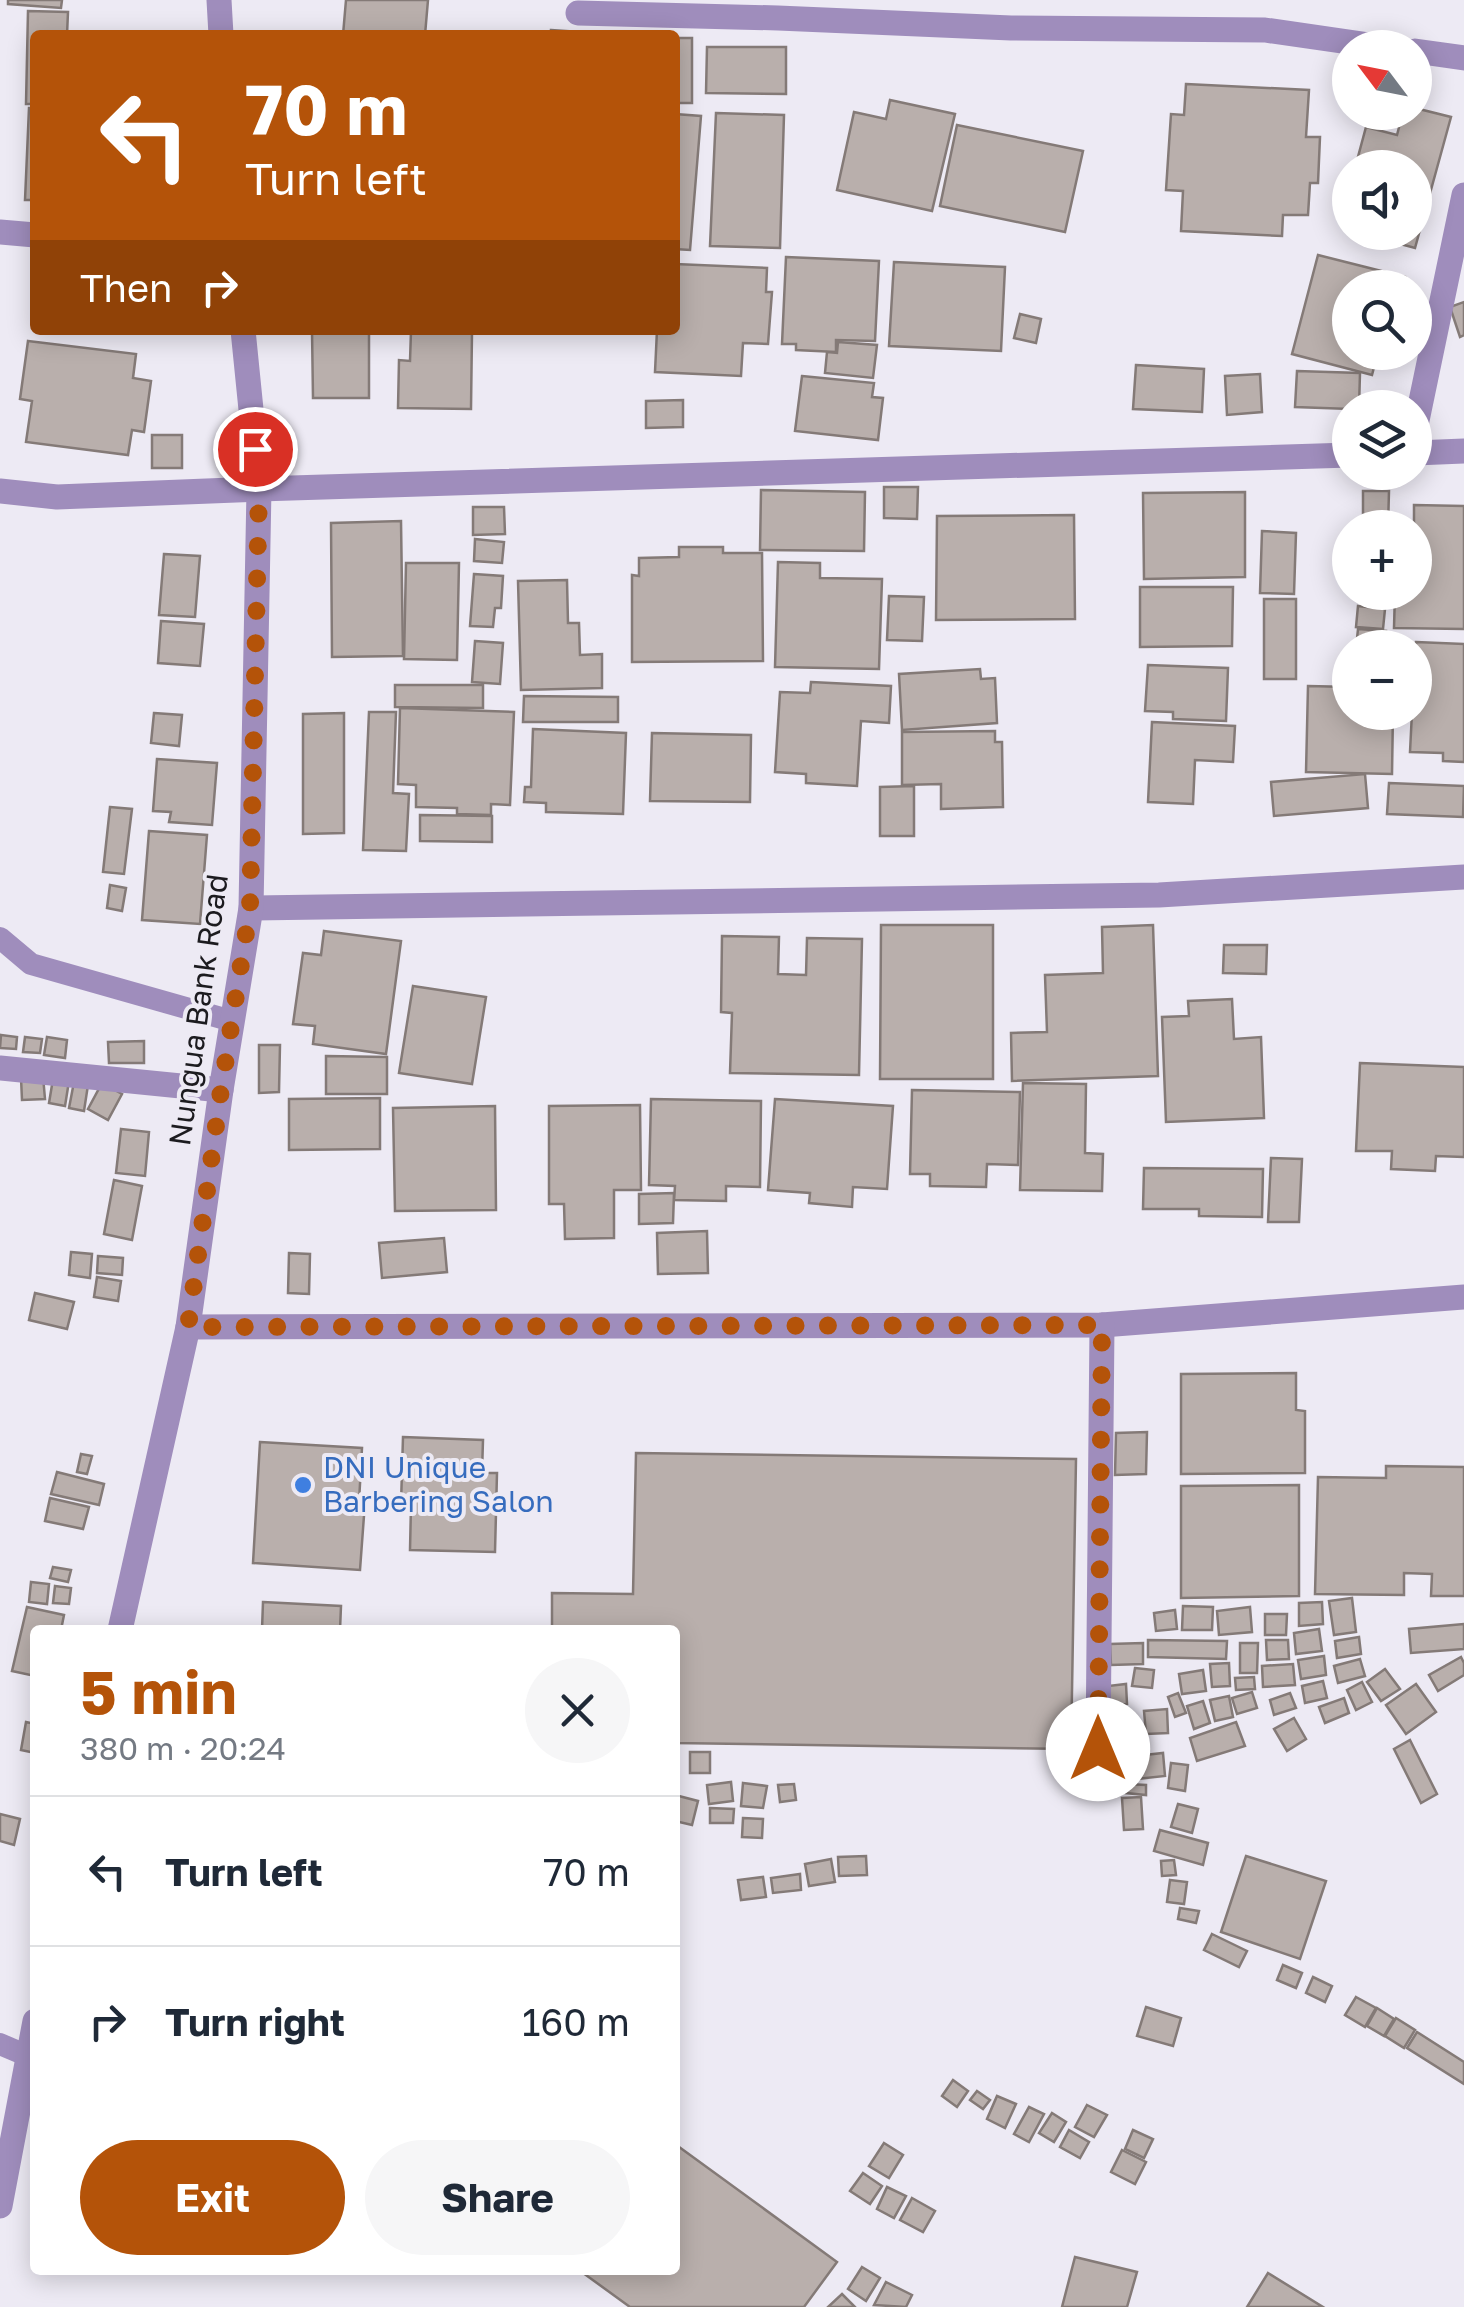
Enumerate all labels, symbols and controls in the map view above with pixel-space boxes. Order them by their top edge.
north arrow [1332,30,1432,130]
map controls [1332,30,1432,730]
text: 70 m [245,66,407,150]
icon: left [80,70,210,200]
button: sound [1332,150,1432,250]
text: Turn left [245,151,427,205]
icon: right [192,260,247,315]
text: Then [80,265,172,310]
button: search [1332,270,1432,370]
button: layers [1332,390,1432,490]
pin [213,407,298,492]
icon: arrive [228,422,283,477]
button: + [1332,510,1432,610]
button: − [1332,630,1432,730]
street label: Nungua Bank Road [161,872,235,1148]
place label: DNI Unique Barbering Salon [323,1449,554,1519]
marker: DNI Unique Barbering Salon [292,1474,314,1496]
text: 5 min [80,1655,237,1727]
button: close [525,1658,630,1763]
position arrow [1046,1697,1150,1801]
text: 380 m · 20:24 [80,1729,286,1767]
icon: left [80,1844,135,1899]
text: Turn left [165,1849,323,1894]
text: 70 m [543,1849,630,1894]
icon: right [80,1994,135,2049]
text: Turn right [165,1999,345,2044]
text: 160 m [522,1999,630,2044]
button: Exit [80,2140,345,2255]
button: Share [365,2140,630,2255]

